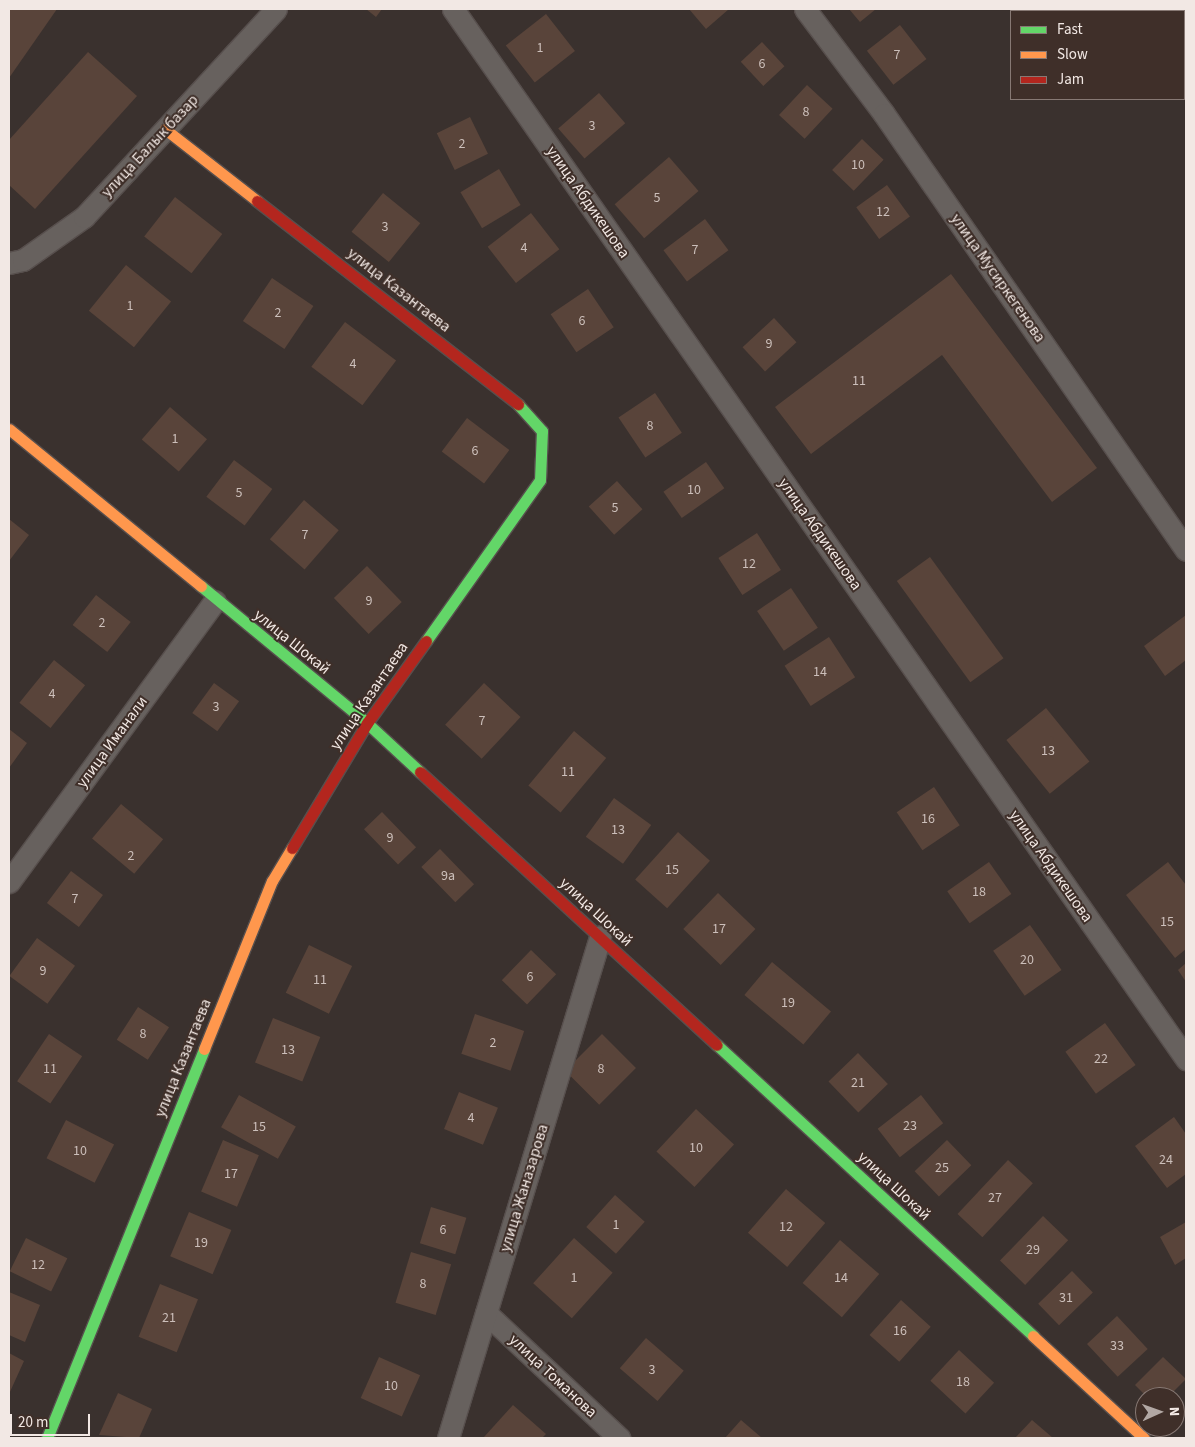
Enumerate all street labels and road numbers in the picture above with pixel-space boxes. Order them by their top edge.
street label: улица Балык базар [97,91,203,201]
street label: улица Абдикешова [542,142,634,262]
street label: улица Мусиркегенова [946,210,1050,346]
street label: улица Казантаева [343,244,455,336]
street label: улица Абдикешова [774,474,866,594]
street label: улица Шокай [250,605,334,679]
street label: улица Казантаева [326,638,412,754]
street label: улица Иманали [72,692,152,792]
street label: улица Абдикешова [1005,806,1097,926]
street label: улица Шокай [556,873,636,951]
street label: улица Казантаева [150,996,216,1120]
street label: улица Жаназарова [495,1122,553,1254]
street label: улица Шокай [854,1147,934,1225]
street label: улица Томанова [505,1330,601,1422]

